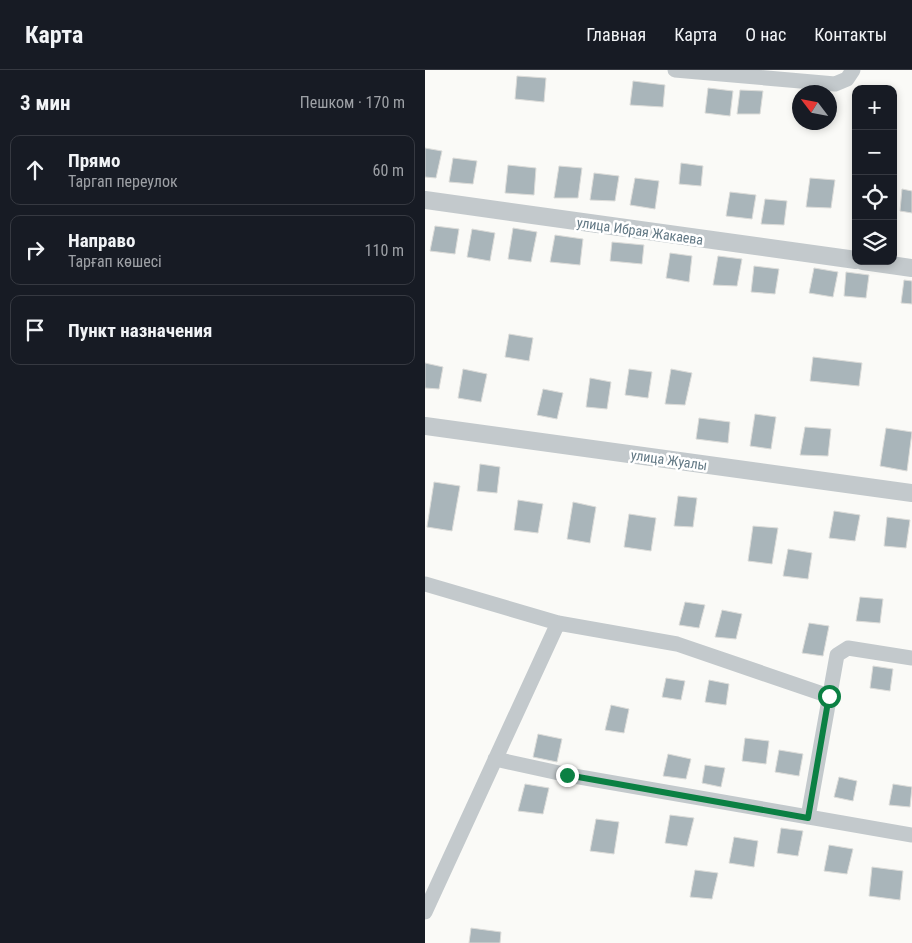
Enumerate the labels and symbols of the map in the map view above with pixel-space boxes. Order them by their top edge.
north arrow [792,85,837,130]
street label: улица Ибрая Жакаева [576,214,704,248]
street label: улица Жуалы [630,447,708,473]
route start [818,685,841,708]
route end [556,764,579,787]

